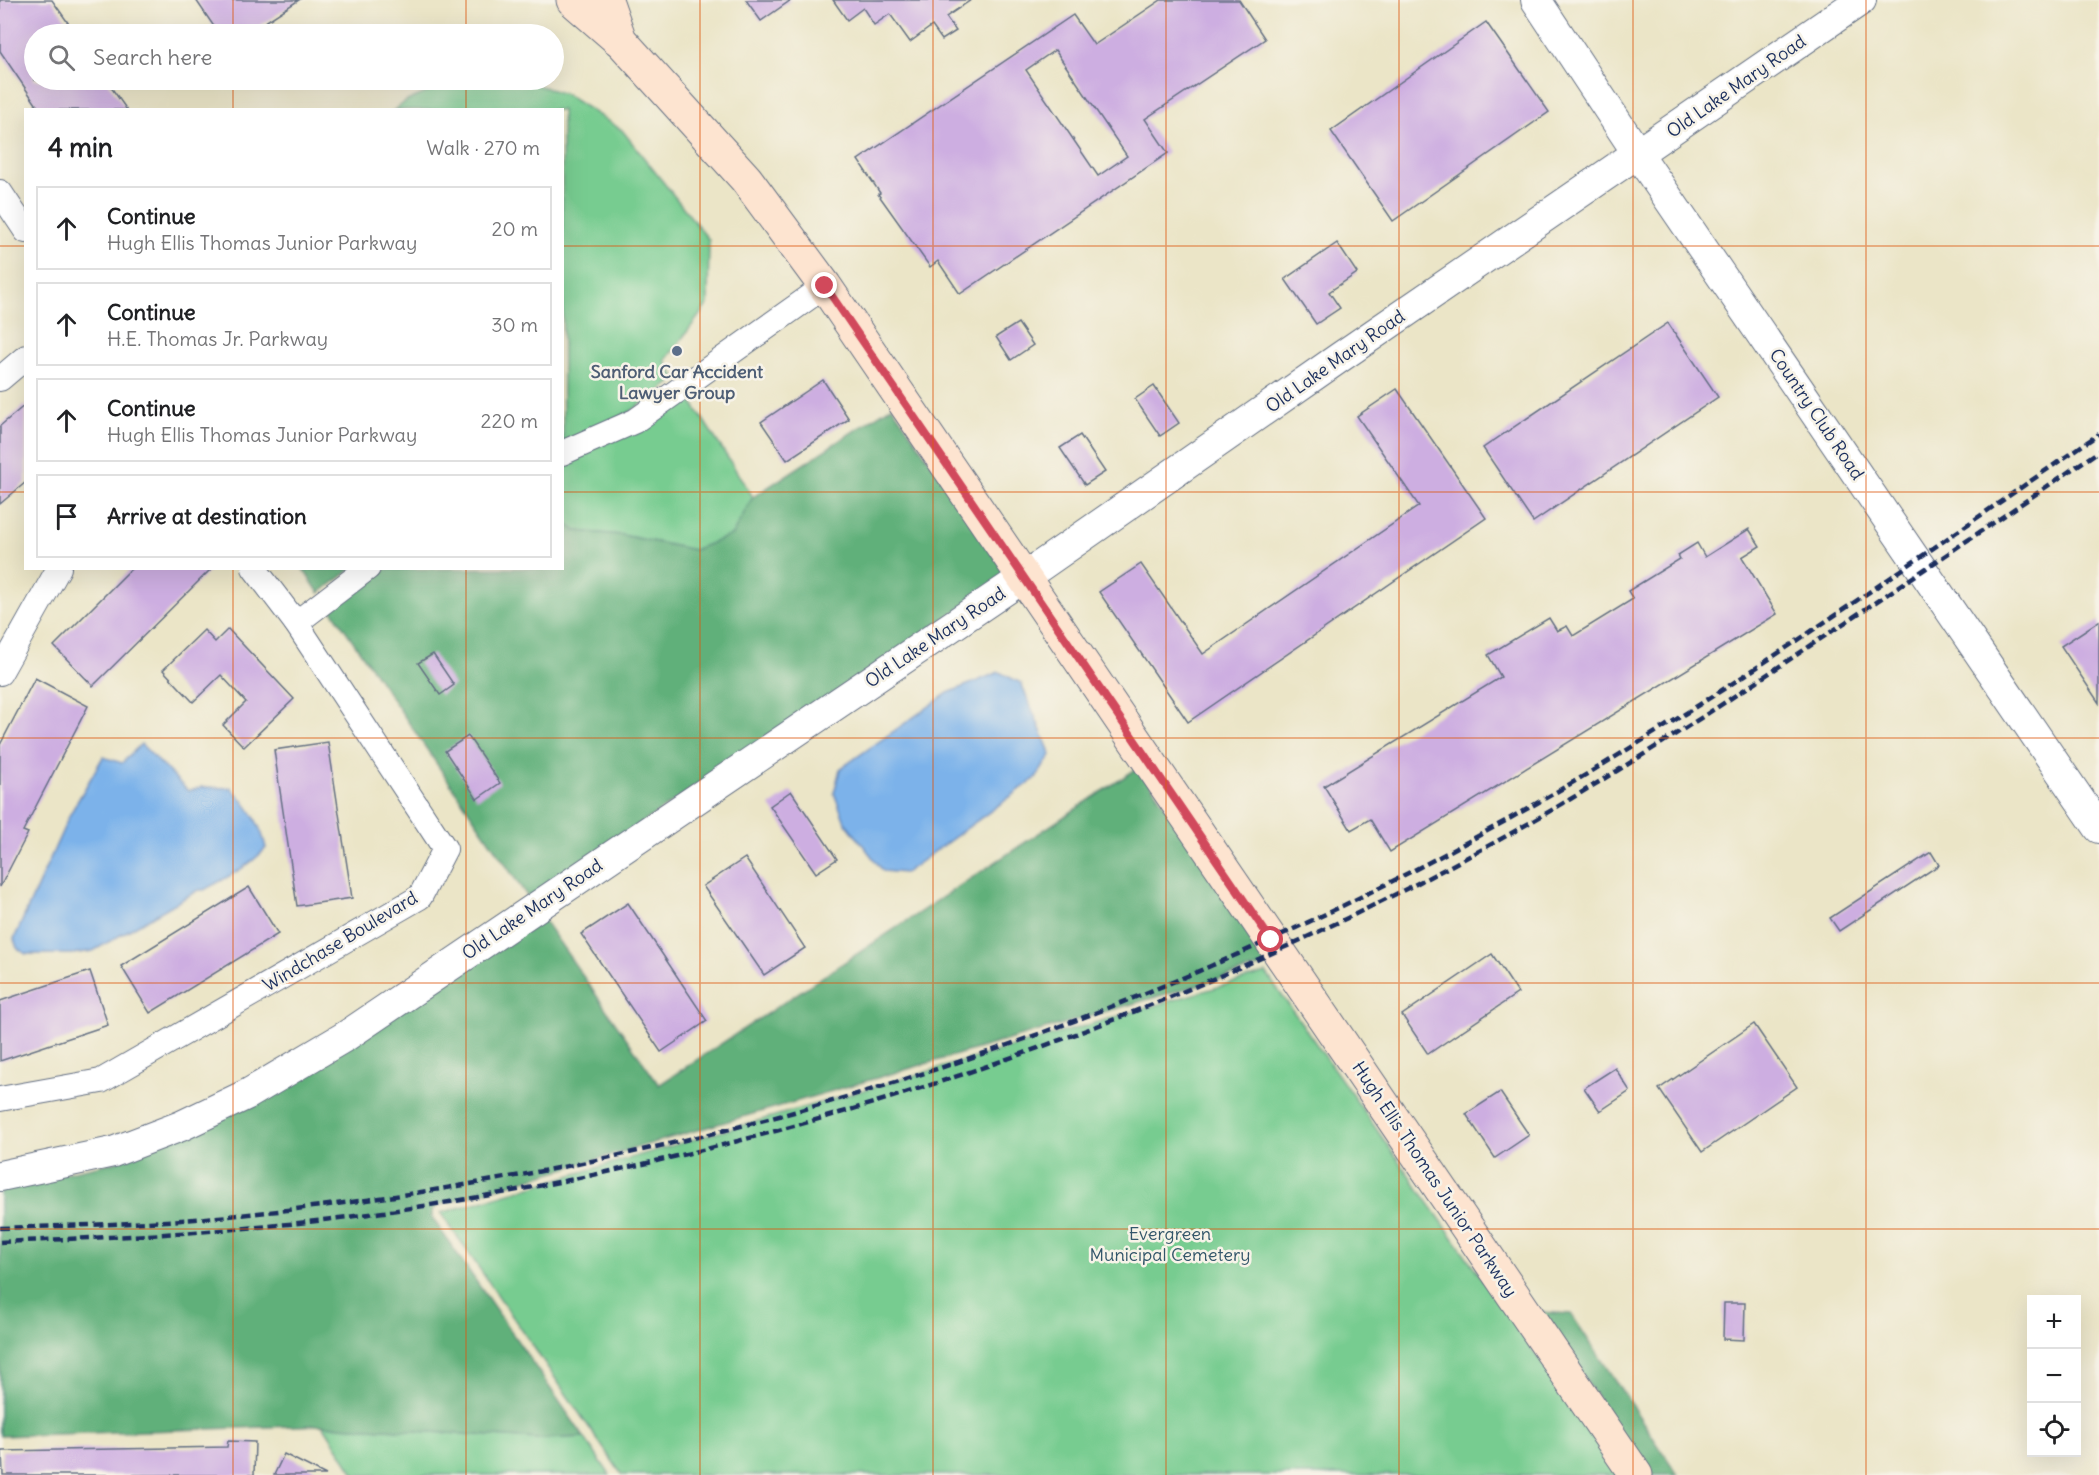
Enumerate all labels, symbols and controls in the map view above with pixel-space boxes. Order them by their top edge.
search box [24,24,564,90]
street label: Old Lake Mary Road [1662,29,1810,143]
icon: search [45,41,78,74]
text: Search here [93,43,212,71]
text: 4 min [48,131,113,164]
text: Walk · 270 m [426,135,540,160]
text: Continue [107,202,196,230]
icon: ahead [50,212,83,245]
text: 20 m [492,216,538,241]
text: Hugh Ellis Thomas Junior Parkway [107,230,417,255]
route end [811,272,837,298]
text: Continue [107,298,196,326]
street label: Old Lake Mary Road [1261,304,1409,418]
icon: ahead [50,308,83,341]
text: 30 m [491,312,538,337]
text: H.E. Thomas Jr. Parkway [107,326,328,351]
marker: Sanford Car Accident Lawyer Group [670,344,684,358]
street label: Country Club Road [1765,344,1870,484]
place label: Sanford Car Accident Lawyer Group [591,360,764,404]
text: Continue [107,394,196,422]
icon: ahead [50,404,83,437]
text: 220 m [481,408,538,433]
text: Hugh Ellis Thomas Junior Parkway [107,422,417,447]
icon: arrive [50,500,83,533]
text: Arrive at destination [107,502,307,530]
street label: Old Lake Mary Road [860,581,1010,693]
street label: Old Lake Mary Road [457,853,607,965]
street label: Windchase Boulevard [259,886,422,996]
route start [1257,926,1283,952]
street label: Hugh Ellis Thomas Junior Parkway [1347,1057,1523,1301]
park label: Evergreen Municipal Cemetery [1089,1222,1251,1266]
map controls [2027,1295,2081,1457]
button: + [2027,1295,2081,1349]
button: − [2027,1349,2081,1403]
button: locate [2027,1403,2081,1457]

